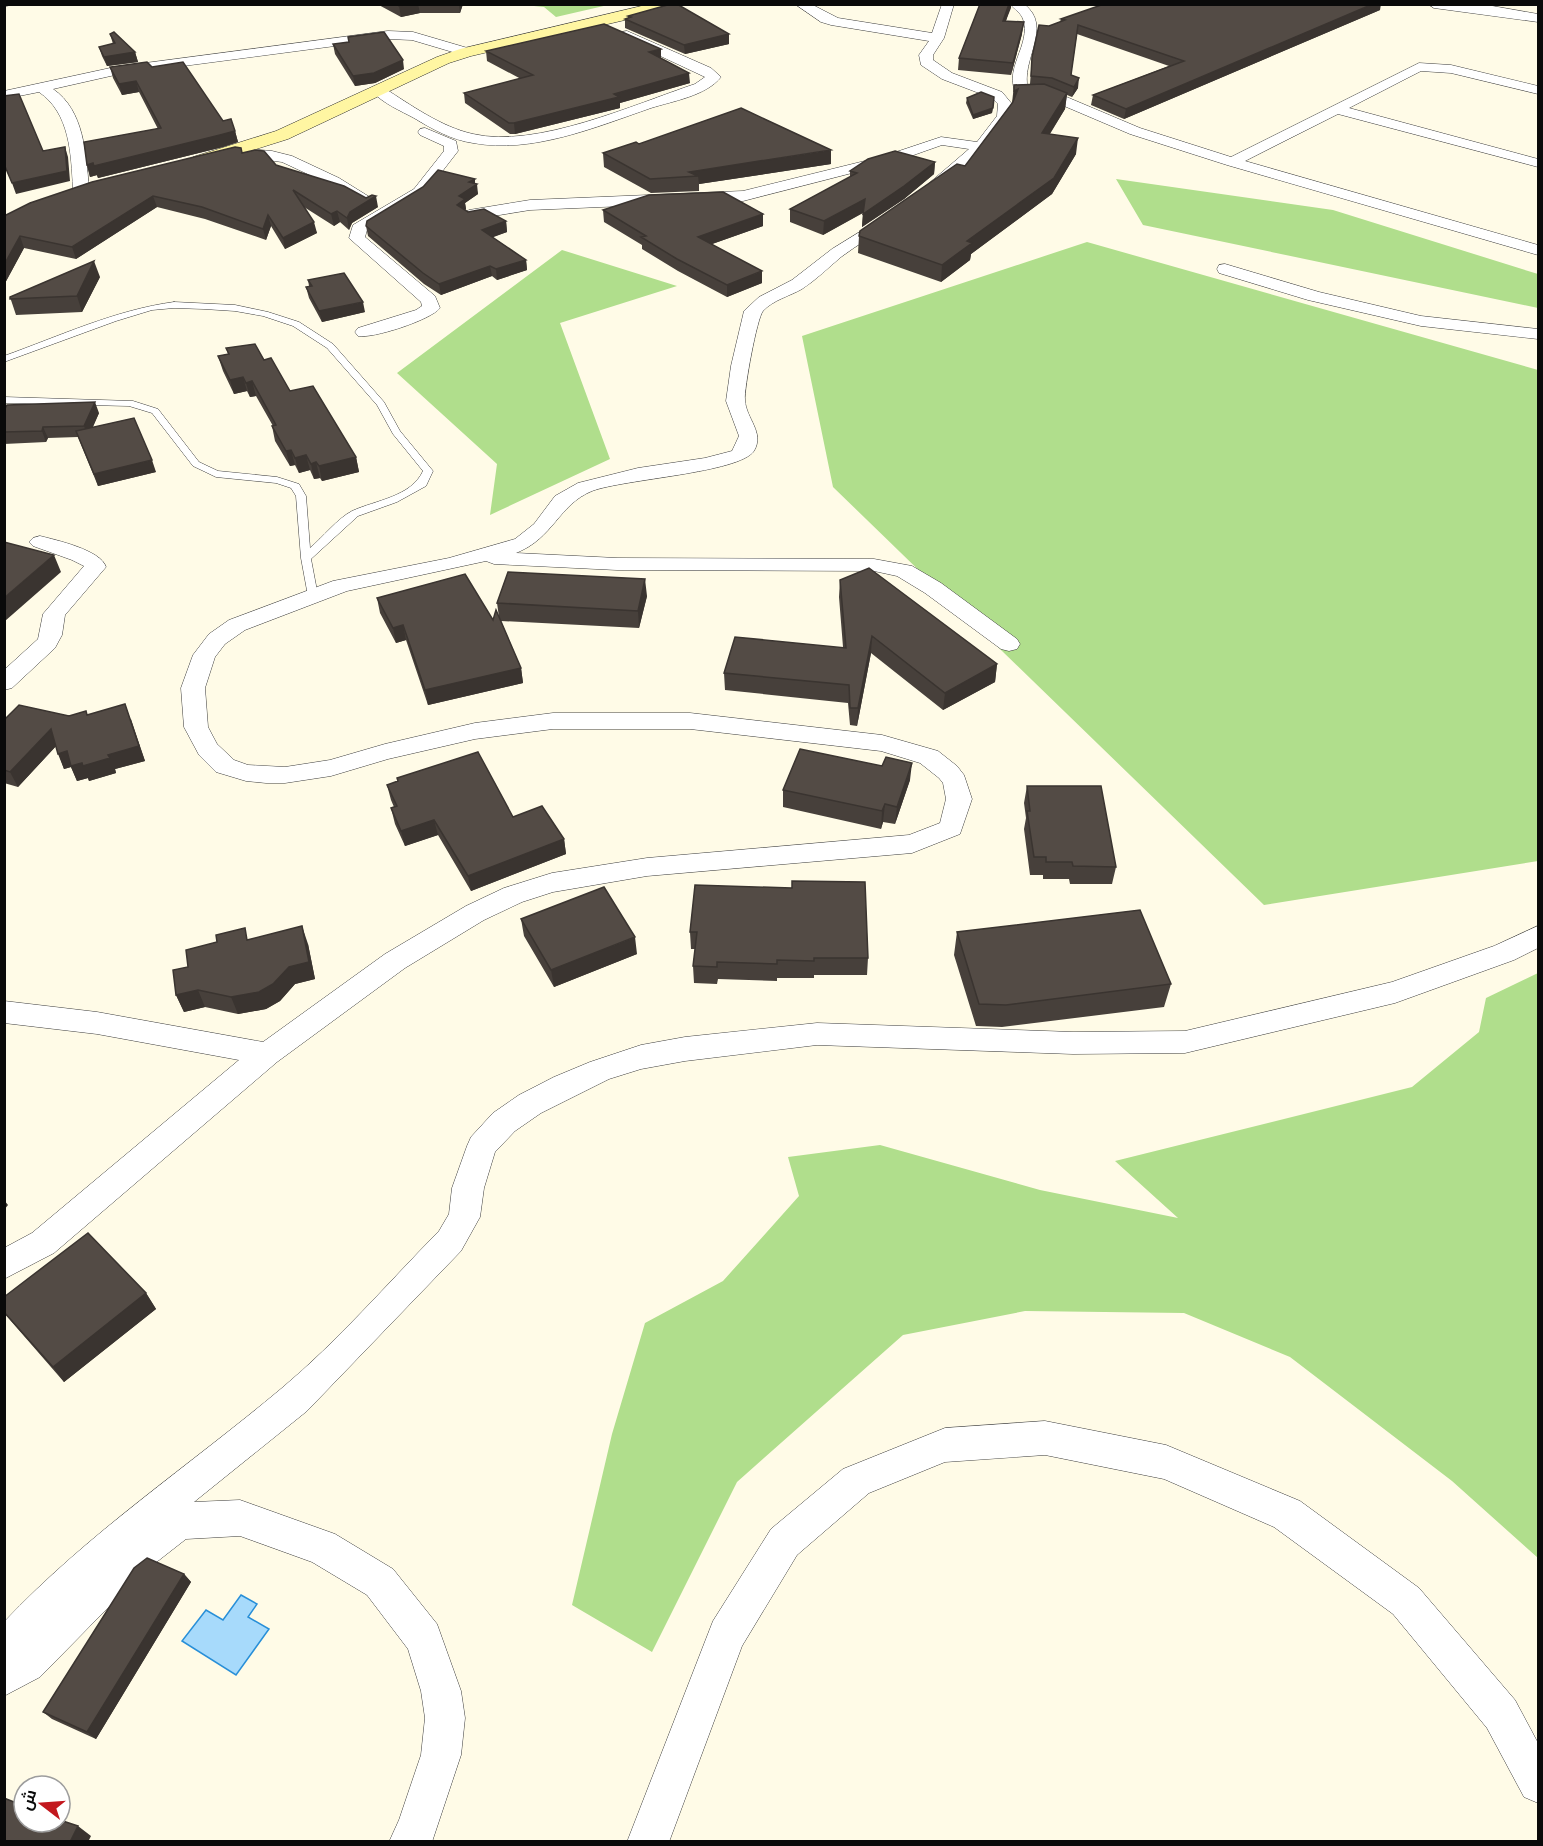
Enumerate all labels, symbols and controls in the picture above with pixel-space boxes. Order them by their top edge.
north arrow [12,1774,72,1834]
text: ش [14,1787,41,1813]

